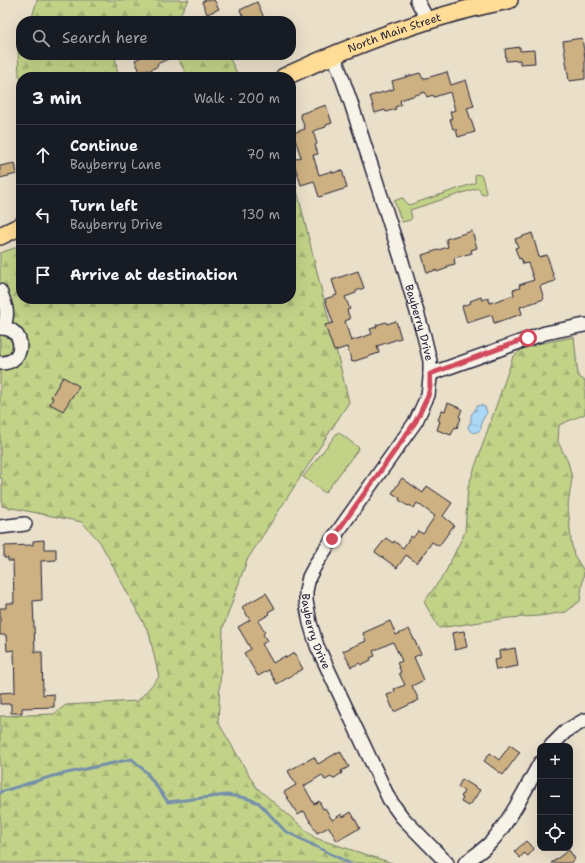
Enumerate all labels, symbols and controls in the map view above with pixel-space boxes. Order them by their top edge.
street label: North Main Street [345,10,443,57]
search box [16,16,296,60]
icon: search [30,27,52,49]
text: Search here [62,28,148,48]
text: 3 min [32,87,82,109]
text: Walk · 200 m [194,90,280,107]
text: Continue [70,136,138,156]
icon: ahead [32,144,54,166]
text: 70 m [246,146,280,163]
text: Bayberry Lane [70,156,161,173]
text: Turn left [70,196,138,216]
icon: left [32,204,54,226]
text: 130 m [242,206,280,223]
text: Bayberry Drive [70,216,163,233]
icon: arrive [32,264,54,286]
text: Arrive at destination [70,265,238,285]
street label: Bayberry Drive [401,283,437,362]
route start [519,329,537,347]
route end [323,530,341,548]
street label: Bayberry Drive [298,593,334,672]
map controls [537,743,573,851]
button: + [537,743,573,779]
button: − [537,779,573,815]
button: locate [537,815,573,851]

